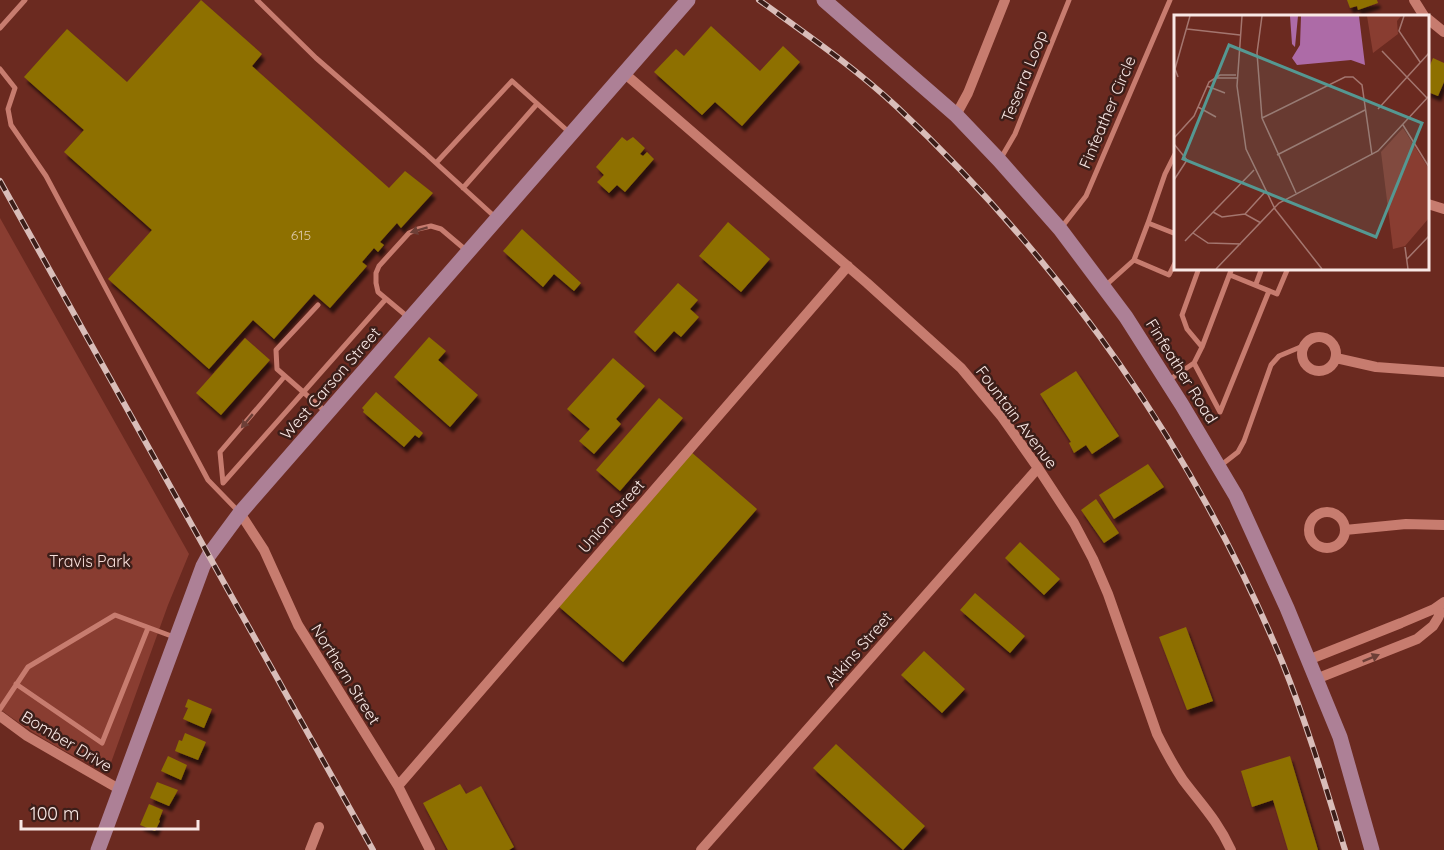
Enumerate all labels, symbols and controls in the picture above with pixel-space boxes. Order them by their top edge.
inset map [1174,15,1429,270]
street label: Teserra Loop [997,27,1051,125]
street label: Finfeather Circle [1074,53,1140,171]
house number: 615 [291,226,311,244]
one-way arrow [410,226,428,235]
street label: Finfeather Road [1142,315,1222,427]
street label: West Carson Street [276,323,384,443]
street label: Fountain Avenue [972,362,1062,472]
one-way arrow [241,413,254,428]
street label: Union Street [574,475,648,557]
park label: Travis Park [49,551,131,571]
street label: Atkins Street [820,608,896,690]
street label: Northern Street [307,620,385,728]
one-way arrow [1362,653,1380,662]
street label: Bomber Drive [18,706,116,776]
scale bar [21,793,198,831]
text: 100 m [30,802,79,825]

